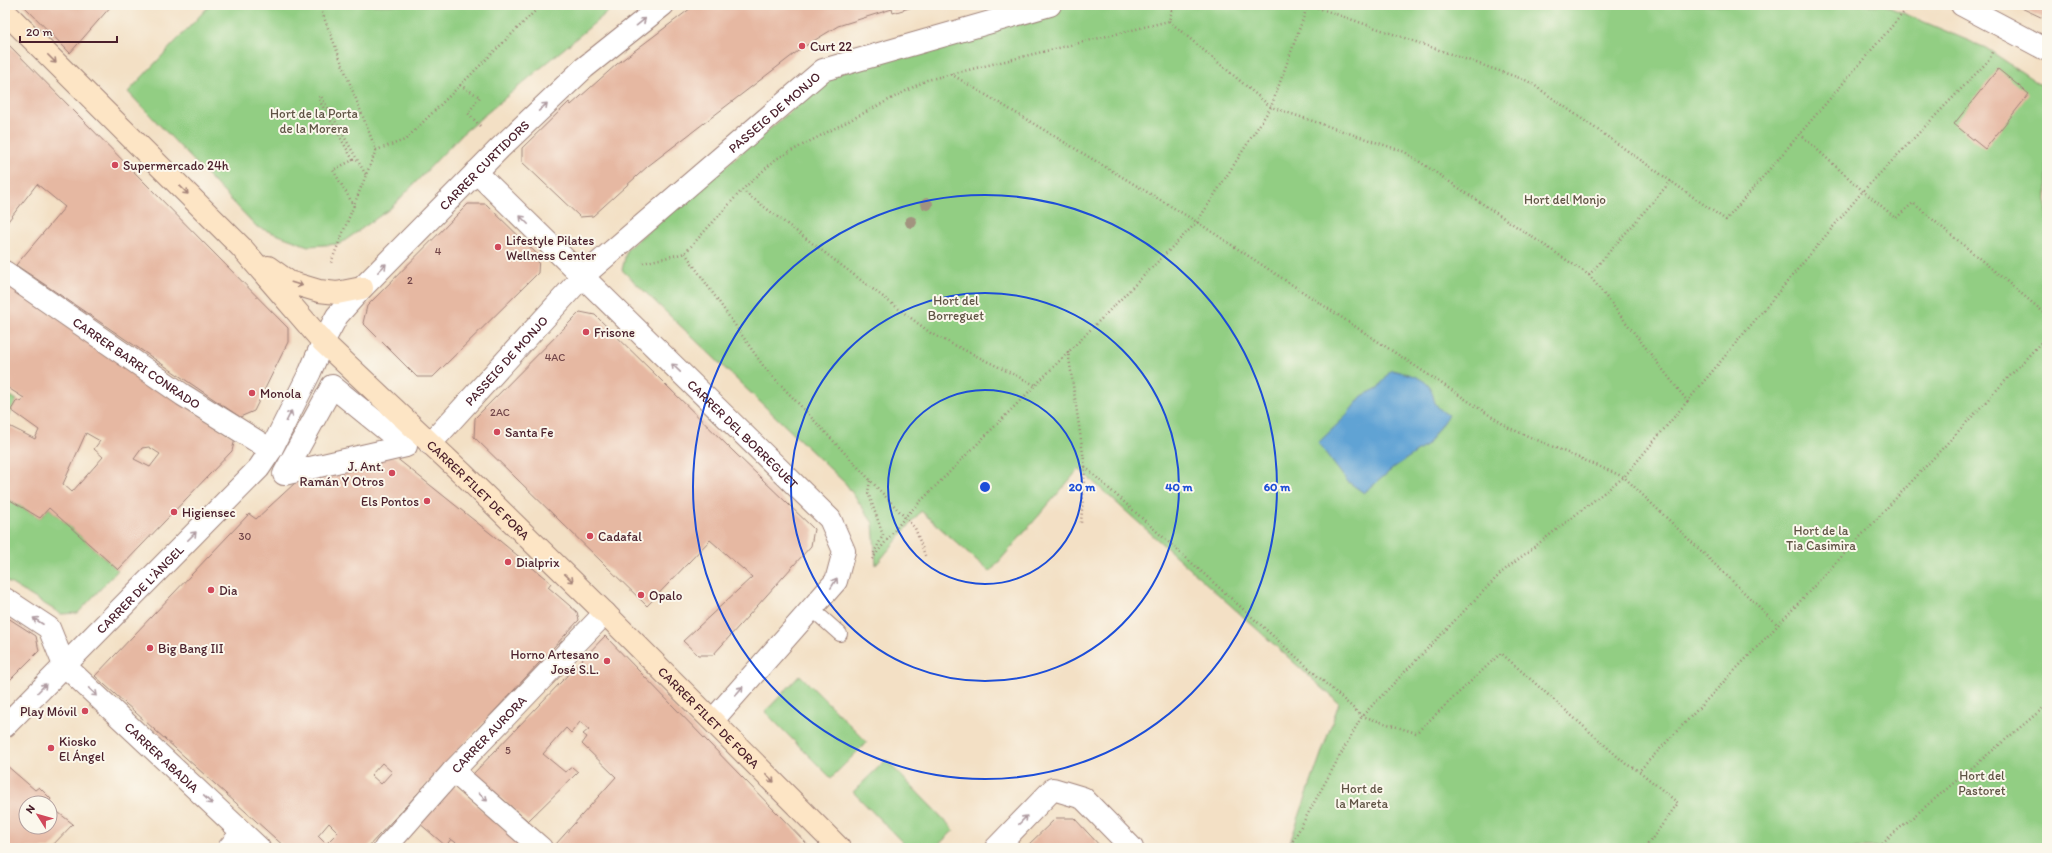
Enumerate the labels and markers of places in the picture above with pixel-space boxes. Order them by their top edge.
place label: Curt 22 [810,39,852,54]
marker: Curt 22 [797,41,807,51]
place label: Supermercado 24h [123,158,229,173]
marker: Supermercado 24h [110,160,120,170]
place label: Lifestyle Pilates Wellness Center [506,233,596,263]
marker: Lifestyle Pilates Wellness Center [493,242,503,252]
place label: Frisone [594,325,635,340]
marker: Frisone [581,327,591,337]
place label: Monola [260,386,302,401]
marker: Monola [247,388,257,398]
place label: Santa Fe [505,425,554,440]
marker: Santa Fe [492,427,502,437]
place label: J. Ant. Ramán Y Otros [300,459,384,489]
marker: J. Ant. Ramán Y Otros [387,468,397,478]
centre of rings [978,480,992,494]
place label: Els Pontos [361,494,419,509]
marker: Els Pontos [422,496,432,506]
place label: Higiensec [182,505,236,520]
marker: Higiensec [169,507,179,517]
place label: Cadafal [598,529,642,544]
marker: Cadafal [585,531,595,541]
place label: Dialprix [516,555,560,570]
marker: Dialprix [503,557,513,567]
place label: Dia [219,583,238,598]
marker: Dia [206,585,216,595]
place label: Opalo [649,588,683,603]
marker: Opalo [636,590,646,600]
place label: Big Bang III [158,641,224,656]
marker: Big Bang III [145,643,155,653]
place label: Horno Artesano José S.L. [511,647,599,677]
marker: Horno Artesano José S.L. [602,656,612,666]
place label: Play Móvil [20,704,77,719]
marker: Play Móvil [80,706,90,716]
place label: Kiosko El Ángel [59,734,105,764]
marker: Kiosko El Ángel [46,743,56,753]

